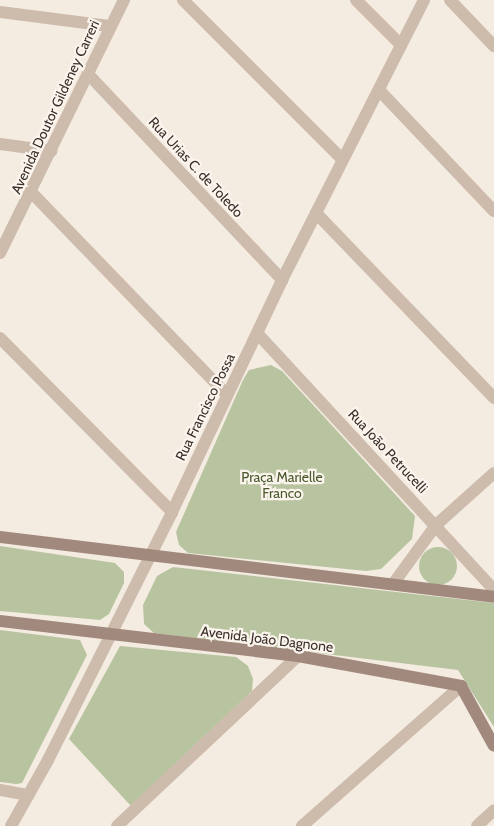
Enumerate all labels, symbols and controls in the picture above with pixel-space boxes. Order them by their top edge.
street label: Avenida Doutor Gildeney Carreri [7,17,103,197]
street label: Rua Urias C. de Toledo [145,113,247,221]
street label: Rua Francisco Possa [172,351,238,463]
street label: Rua João Petrucelli [345,406,431,496]
park label: Praça Marielle Franco [241,469,323,502]
street label: Avenida João Dagnone [200,623,334,655]

